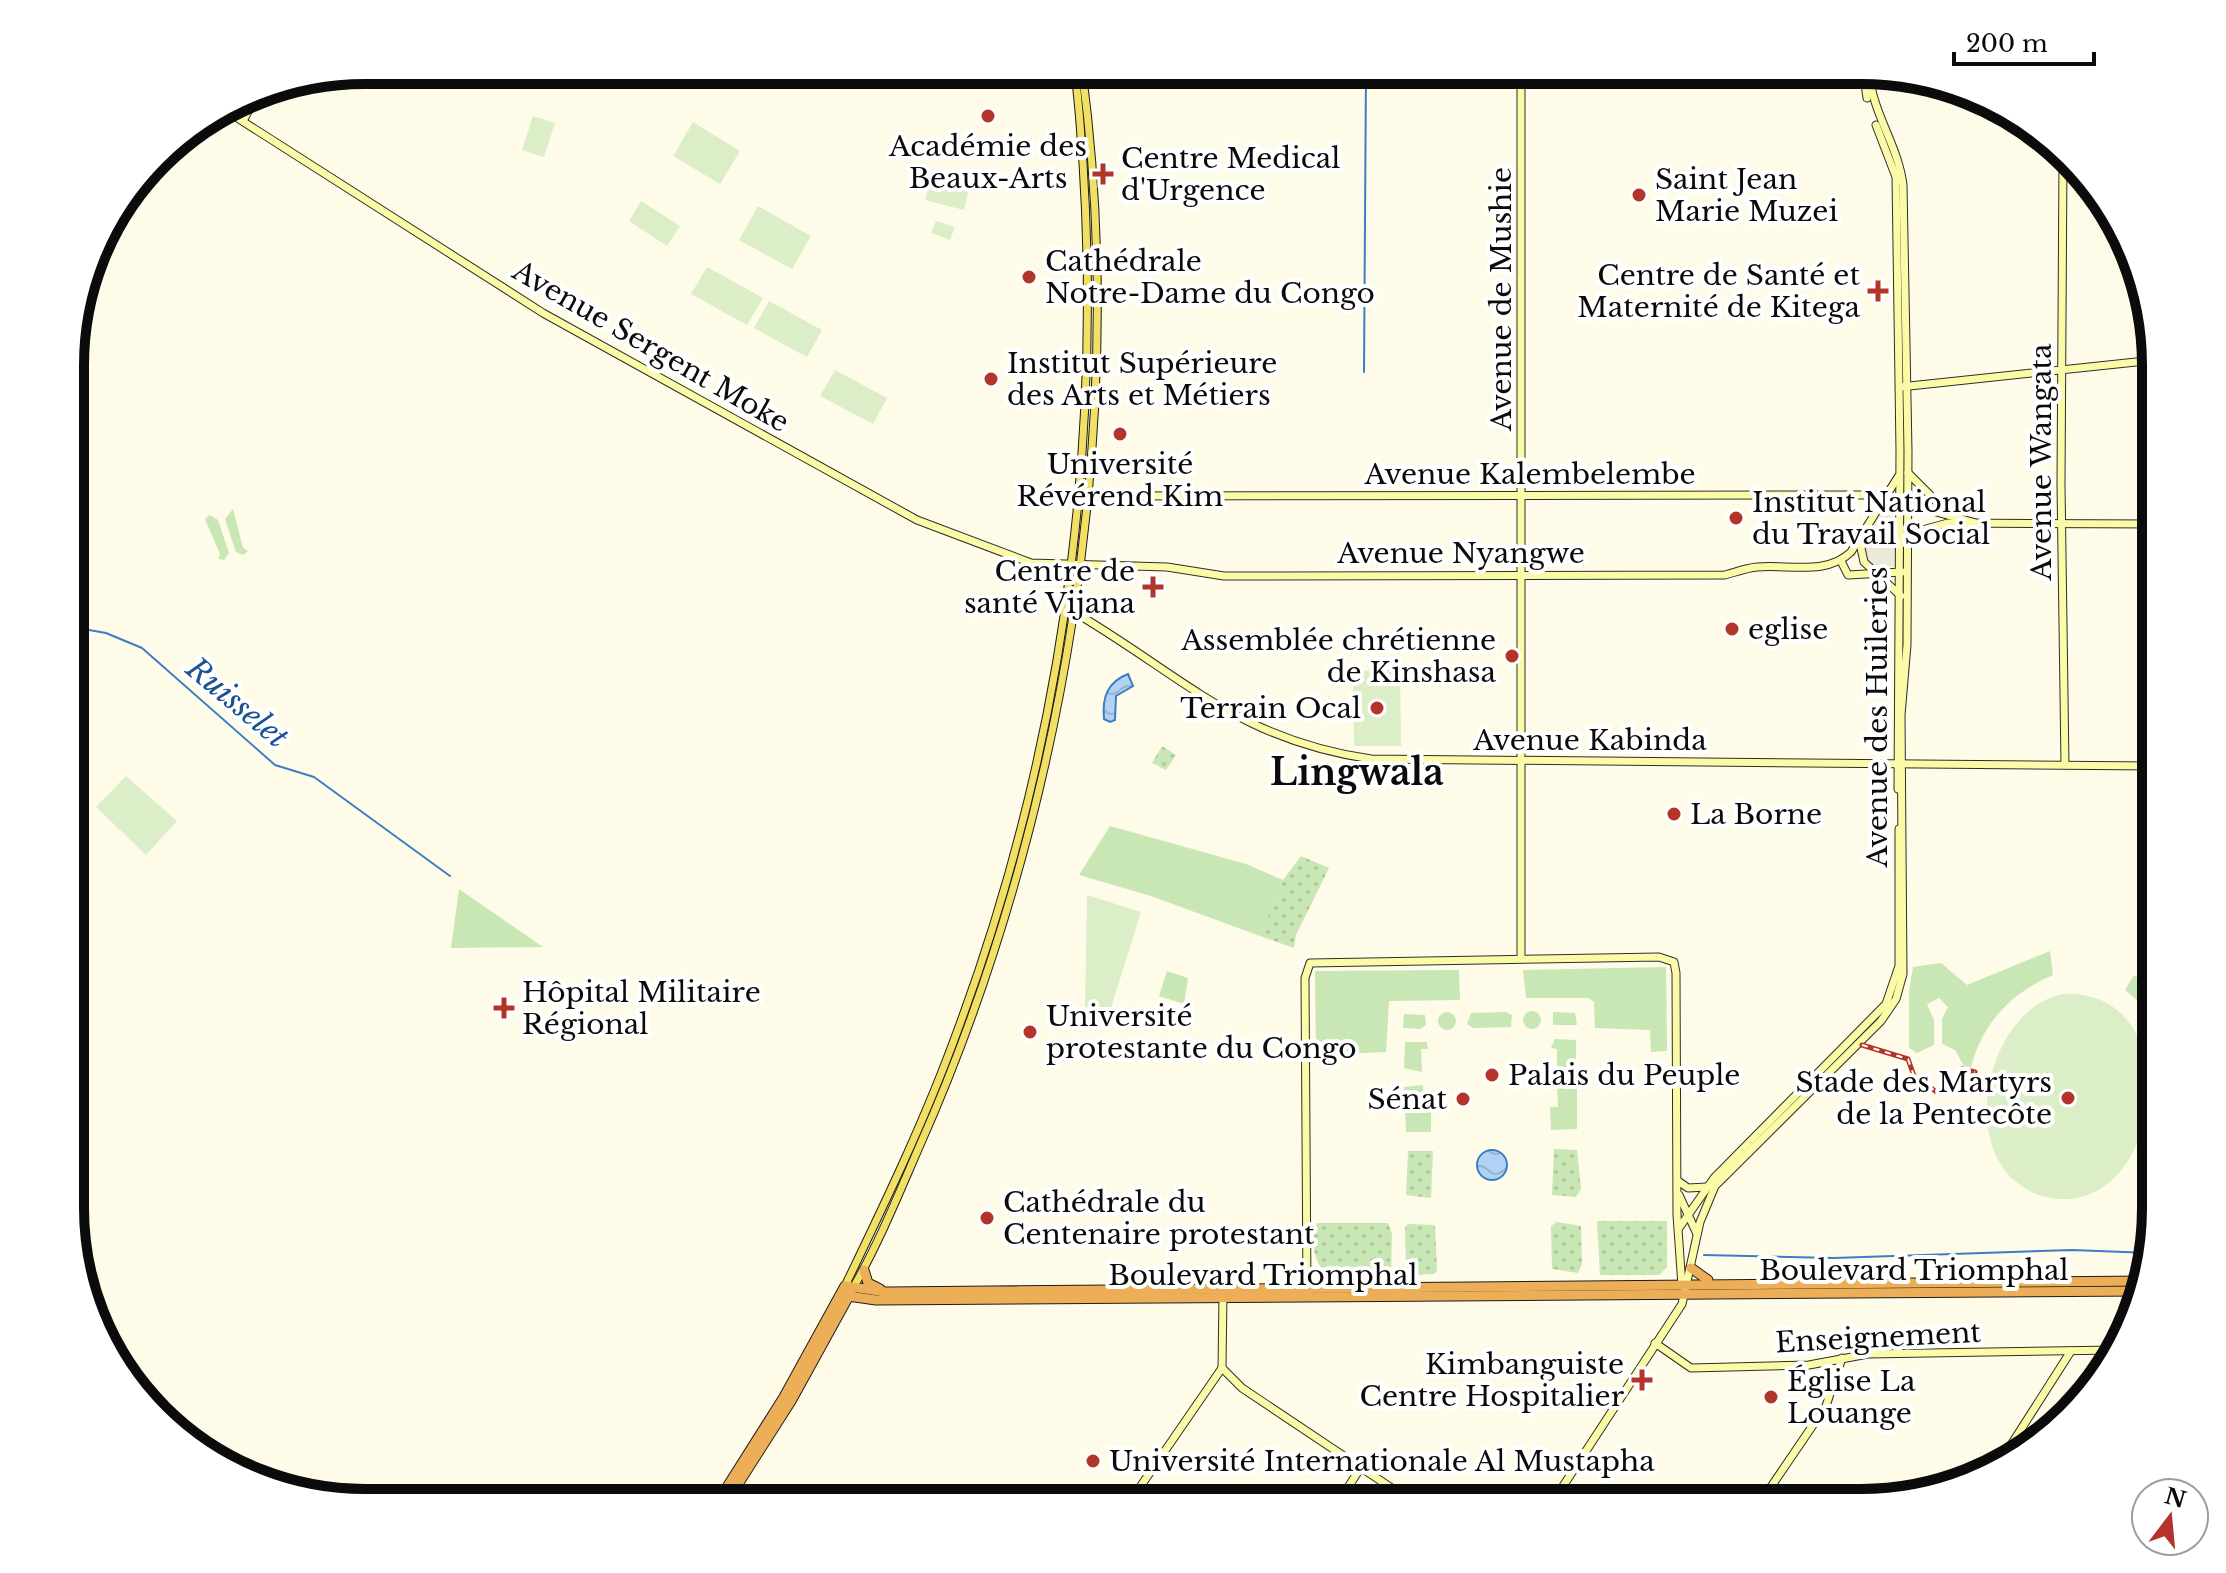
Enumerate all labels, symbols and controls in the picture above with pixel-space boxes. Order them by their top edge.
scale bar [1954,16,2094,66]
text: 200 m [1966,29,2048,58]
marker: Académie des Beaux-Arts [979,107,997,125]
place label: Académie des Beaux-Arts [888,129,1087,196]
place label: Centre Medical d'Urgence [1121,141,1340,208]
place label: Saint Jean Marie Muzei [1655,162,1838,229]
marker: Centre Medical d'Urgence [1092,163,1114,185]
street label: Avenue de Mushie [1484,167,1519,432]
marker: Saint Jean Marie Muzei [1630,186,1648,204]
place label: Cathédrale Notre-Dame du Congo [1045,244,1375,311]
street label: Avenue Sergent Moke [506,253,795,440]
place label: Centre de Santé et Maternité de Kitega [1577,258,1860,325]
marker: Cathédrale Notre-Dame du Congo [1020,268,1038,286]
marker: Centre de Santé et Maternité de Kitega [1867,280,1889,302]
street label: Avenue Wangata [2024,343,2059,582]
place label: Institut Supérieure des Arts et Métiers [1007,346,1277,413]
marker: Institut Supérieure des Arts et Métiers [982,370,1000,388]
marker: Université Révérend Kim [1111,425,1129,443]
place label: Université Révérend Kim [1017,447,1223,514]
street label: Avenue Kalembelembe [1363,457,1696,492]
place label: Institut National du Travail Social [1752,485,1990,552]
marker: Institut National du Travail Social [1727,509,1745,527]
street label: Avenue Nyangwe [1336,536,1585,571]
place label: Centre de santé Vijana [964,554,1135,621]
street label: Avenue des Huileries [1860,567,1895,868]
marker: Centre de santé Vijana [1142,576,1164,598]
place label: eglise [1748,612,1828,647]
marker: eglise [1723,620,1741,638]
place label: Assemblée chrétienne de Kinshasa [1180,623,1496,690]
marker: Assemblée chrétienne de Kinshasa [1503,647,1521,665]
water label: Ruisselet [178,649,296,756]
place label: Terrain Ocal [1180,691,1361,726]
marker: Terrain Ocal [1368,699,1386,717]
street label: Avenue Kabinda [1472,723,1707,758]
district label: Lingwala [1270,750,1444,795]
place label: La Borne [1690,797,1822,832]
marker: La Borne [1665,805,1683,823]
place label: Hôpital Militaire Régional [522,975,761,1042]
marker: Hôpital Militaire Régional [493,997,515,1019]
place label: Université protestante du Congo [1046,999,1356,1066]
marker: Université protestante du Congo [1021,1023,1039,1041]
place label: Palais du Peuple [1508,1058,1740,1093]
place label: Stade des Martyrs de la Pentecôte [1795,1065,2052,1132]
marker: Palais du Peuple [1483,1066,1501,1084]
place label: Sénat [1368,1082,1447,1117]
marker: Stade des Martyrs de la Pentecôte [2059,1089,2077,1107]
marker: Sénat [1454,1090,1472,1108]
place label: Cathédrale du Centenaire protestant [1003,1185,1315,1252]
marker: Cathédrale du Centenaire protestant [978,1209,996,1227]
street label: Boulevard Triomphal [1759,1253,2069,1288]
street label: Boulevard Triomphal [1108,1258,1418,1293]
street label: Enseignement [1774,1315,1982,1360]
place label: Kimbanguiste Centre Hospitalier [1360,1347,1625,1414]
place label: Église La Louange [1787,1364,1916,1431]
marker: Kimbanguiste Centre Hospitalier [1631,1369,1653,1391]
marker: Église La Louange [1762,1388,1780,1406]
place label: Université Internationale Al Mustapha [1109,1444,1655,1479]
marker: Université Internationale Al Mustapha [1084,1452,1102,1470]
north arrow [2130,1477,2210,1557]
text: N [2162,1482,2189,1514]

